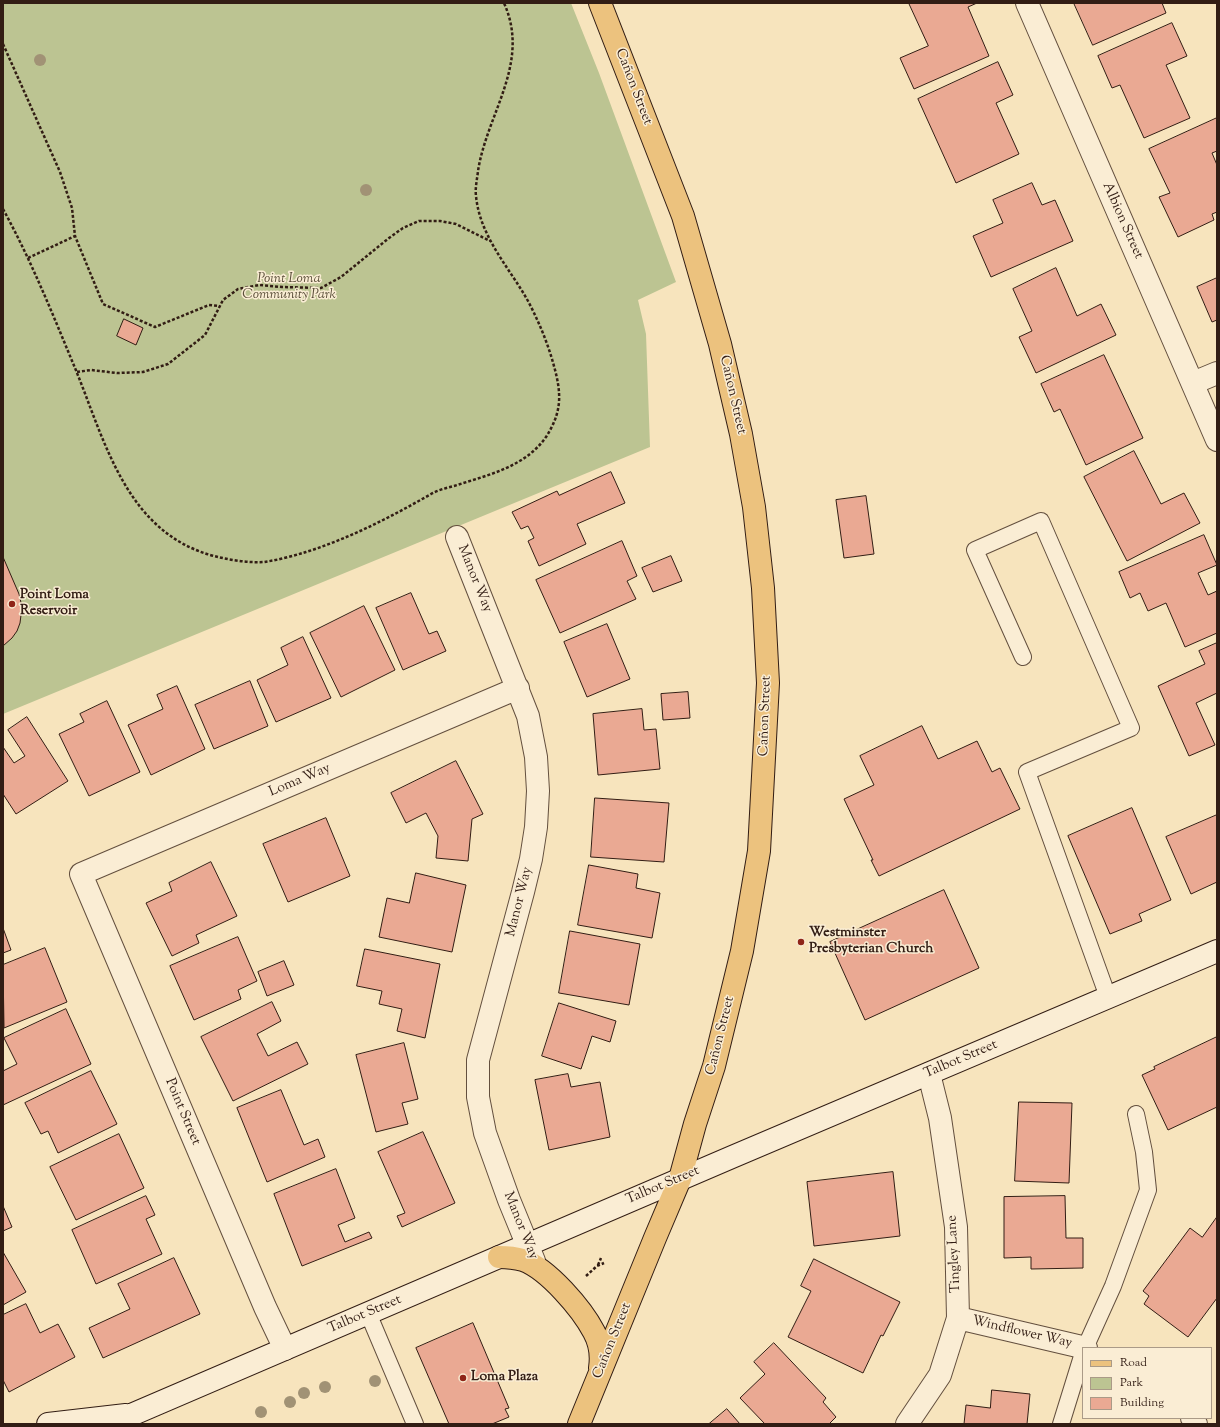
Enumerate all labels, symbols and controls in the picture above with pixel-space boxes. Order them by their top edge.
street label: Cañon Street [611,46,655,128]
street label: Albion Street [1098,180,1146,262]
park label: Point Loma Community Park [242,272,336,304]
street label: Cañon Street [715,354,749,436]
street label: Manor Way [453,543,495,615]
place label: Point Loma Reservoir [20,588,89,620]
marker: Point Loma Reservoir [7,599,17,609]
street label: Cañon Street [756,675,776,757]
street label: Loma Way [267,761,333,801]
street label: Manor Way [503,865,537,939]
place label: Westminster Presbyterian Church [809,926,933,958]
marker: Westminster Presbyterian Church [796,937,806,947]
street label: Cañon Street [703,995,739,1077]
street label: Talbot Street [922,1037,1000,1083]
street label: Point Street [160,1076,204,1148]
street label: Talbot Street [624,1163,702,1209]
street label: Manor Way [499,1190,541,1262]
street label: Tingley Lane [945,1215,965,1293]
street label: Talbot Street [326,1292,404,1338]
street label: Cañon Street [590,1300,636,1382]
street label: Windflower Way [970,1313,1074,1353]
legend [1082,1347,1212,1419]
text: Road [1120,1354,1147,1372]
place label: Loma Plaza [471,1370,538,1386]
marker: Loma Plaza [458,1373,468,1383]
text: Park [1120,1374,1143,1392]
text: Building [1120,1394,1164,1412]

